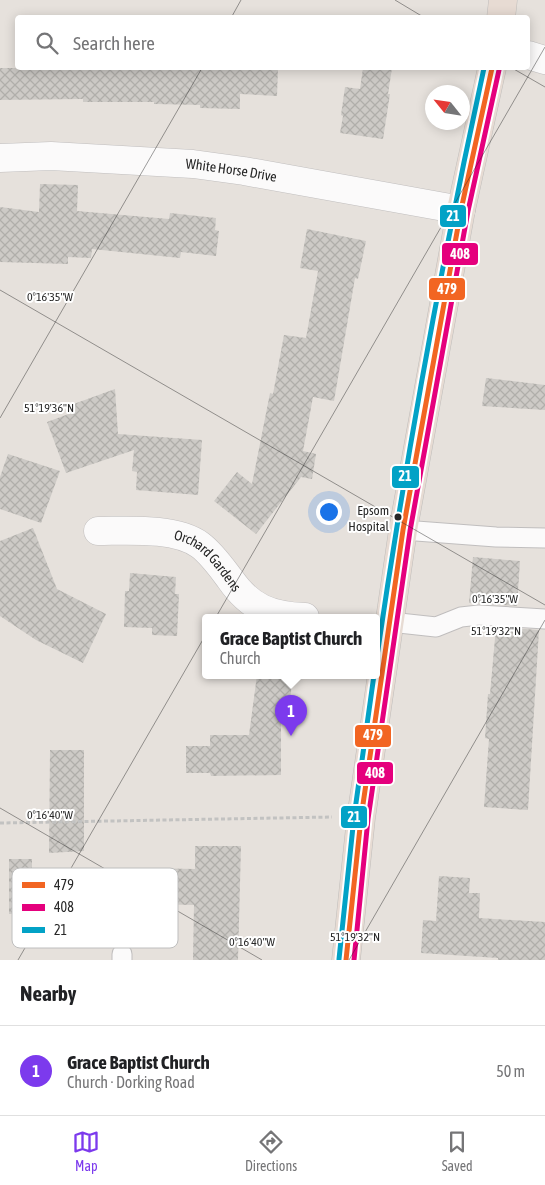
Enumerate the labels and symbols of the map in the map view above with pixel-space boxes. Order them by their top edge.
north arrow [425,85,470,130]
street label: White Horse Drive [185,156,278,185]
line badge: 21 [439,204,467,228]
text: 21 [446,208,460,224]
line badge: 408 [441,242,479,266]
text: 408 [449,246,470,262]
line badge: 479 [428,277,466,301]
text: 479 [436,281,457,297]
text: 0°16'35"W [27,290,73,304]
text: 51°19'36"N [24,401,74,415]
line badge: 21 [391,465,420,489]
text: 21 [398,468,412,484]
your location [316,499,342,525]
place label: Epsom Hospital [348,503,390,534]
marker: Epsom Hospital [393,512,403,522]
street label: Orchard Gardens [173,527,244,595]
text: 0°16'35"W [472,592,518,606]
text: 51°19'32"N [471,624,521,638]
pin: 1 [275,695,307,736]
line badge: 479 [354,724,392,748]
text: 479 [362,727,383,743]
line badge: 408 [356,761,394,785]
text: 408 [364,765,385,781]
line badge: 21 [340,805,368,829]
text: 0°16'40"W [27,808,73,822]
text: 21 [347,809,361,825]
legend [12,868,178,948]
text: 479 [54,877,74,893]
text: 408 [54,899,74,915]
text: 21 [54,922,67,938]
text: 51°19'32"N [330,930,380,944]
text: 0°16'40"W [229,935,275,949]

